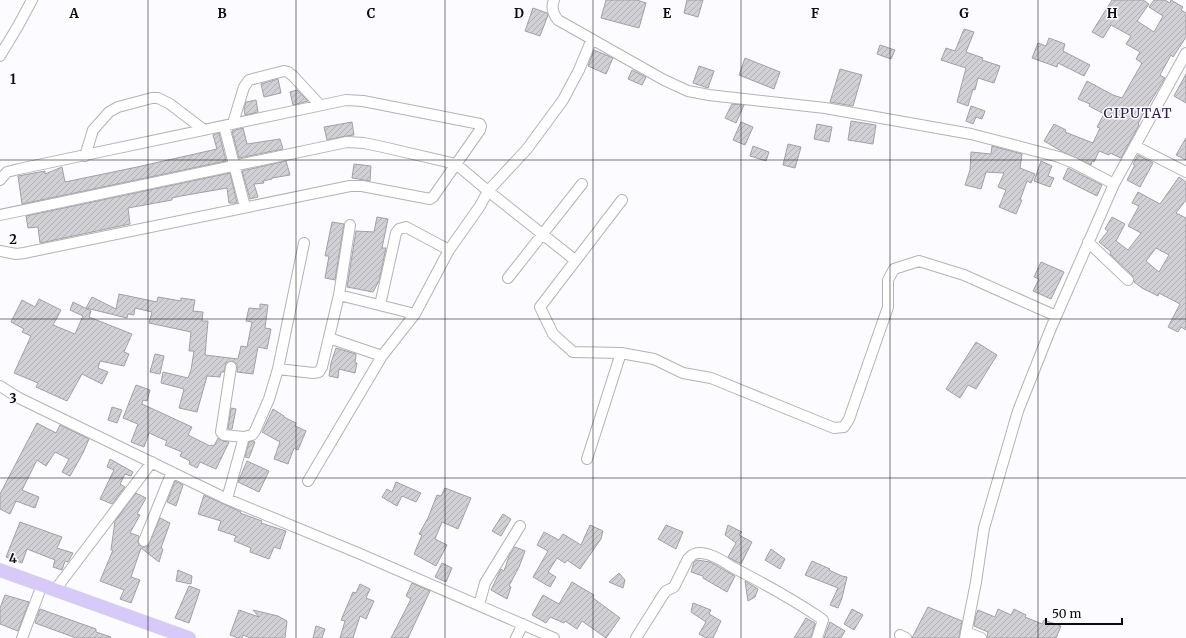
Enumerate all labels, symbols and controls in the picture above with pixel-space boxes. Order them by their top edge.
text: A [68,5,79,22]
text: B [217,5,227,22]
text: C [367,5,376,22]
text: D [514,5,524,22]
text: E [663,5,672,22]
text: F [811,5,819,22]
text: G [959,5,969,22]
text: H [1107,5,1118,22]
text: 1 [10,71,16,88]
district label: CIPUTAT [1104,104,1172,122]
text: 2 [9,231,17,248]
text: 3 [9,390,17,407]
text: 4 [9,550,18,567]
scale bar [1046,600,1122,626]
text: 50 m [1052,606,1081,621]

